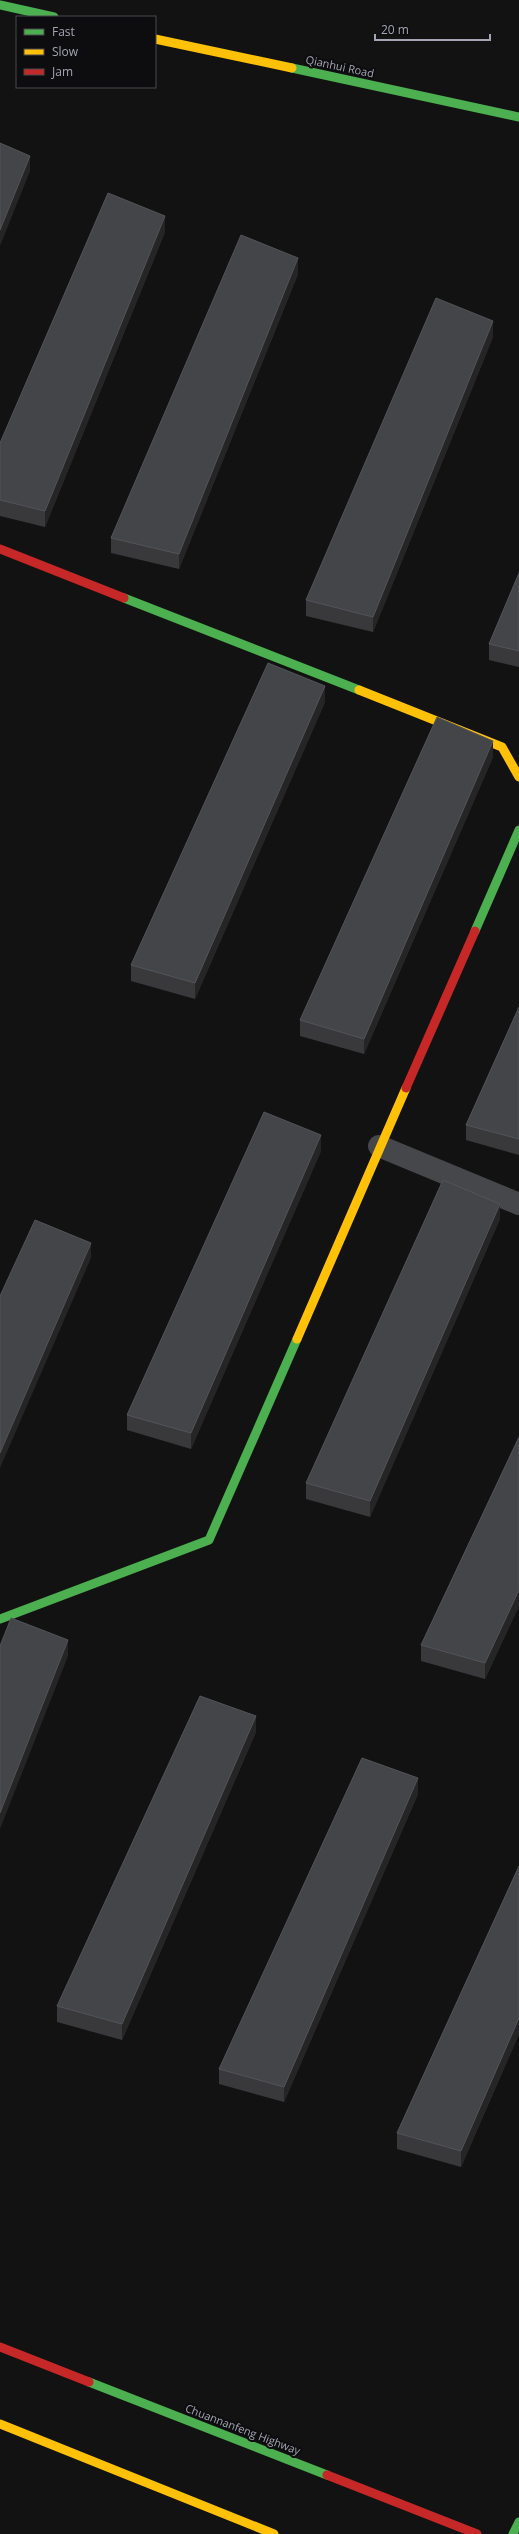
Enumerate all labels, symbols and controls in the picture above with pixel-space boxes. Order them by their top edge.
legend [16,16,156,88]
scale bar [375,16,490,42]
text: 20 m [381,21,409,38]
text: Fast [52,23,75,40]
text: Slow [52,43,79,60]
street label: Qianhui Road [304,51,376,81]
text: Jam [51,63,73,80]
street label: Chuannanfeng Highway [183,2400,303,2458]

